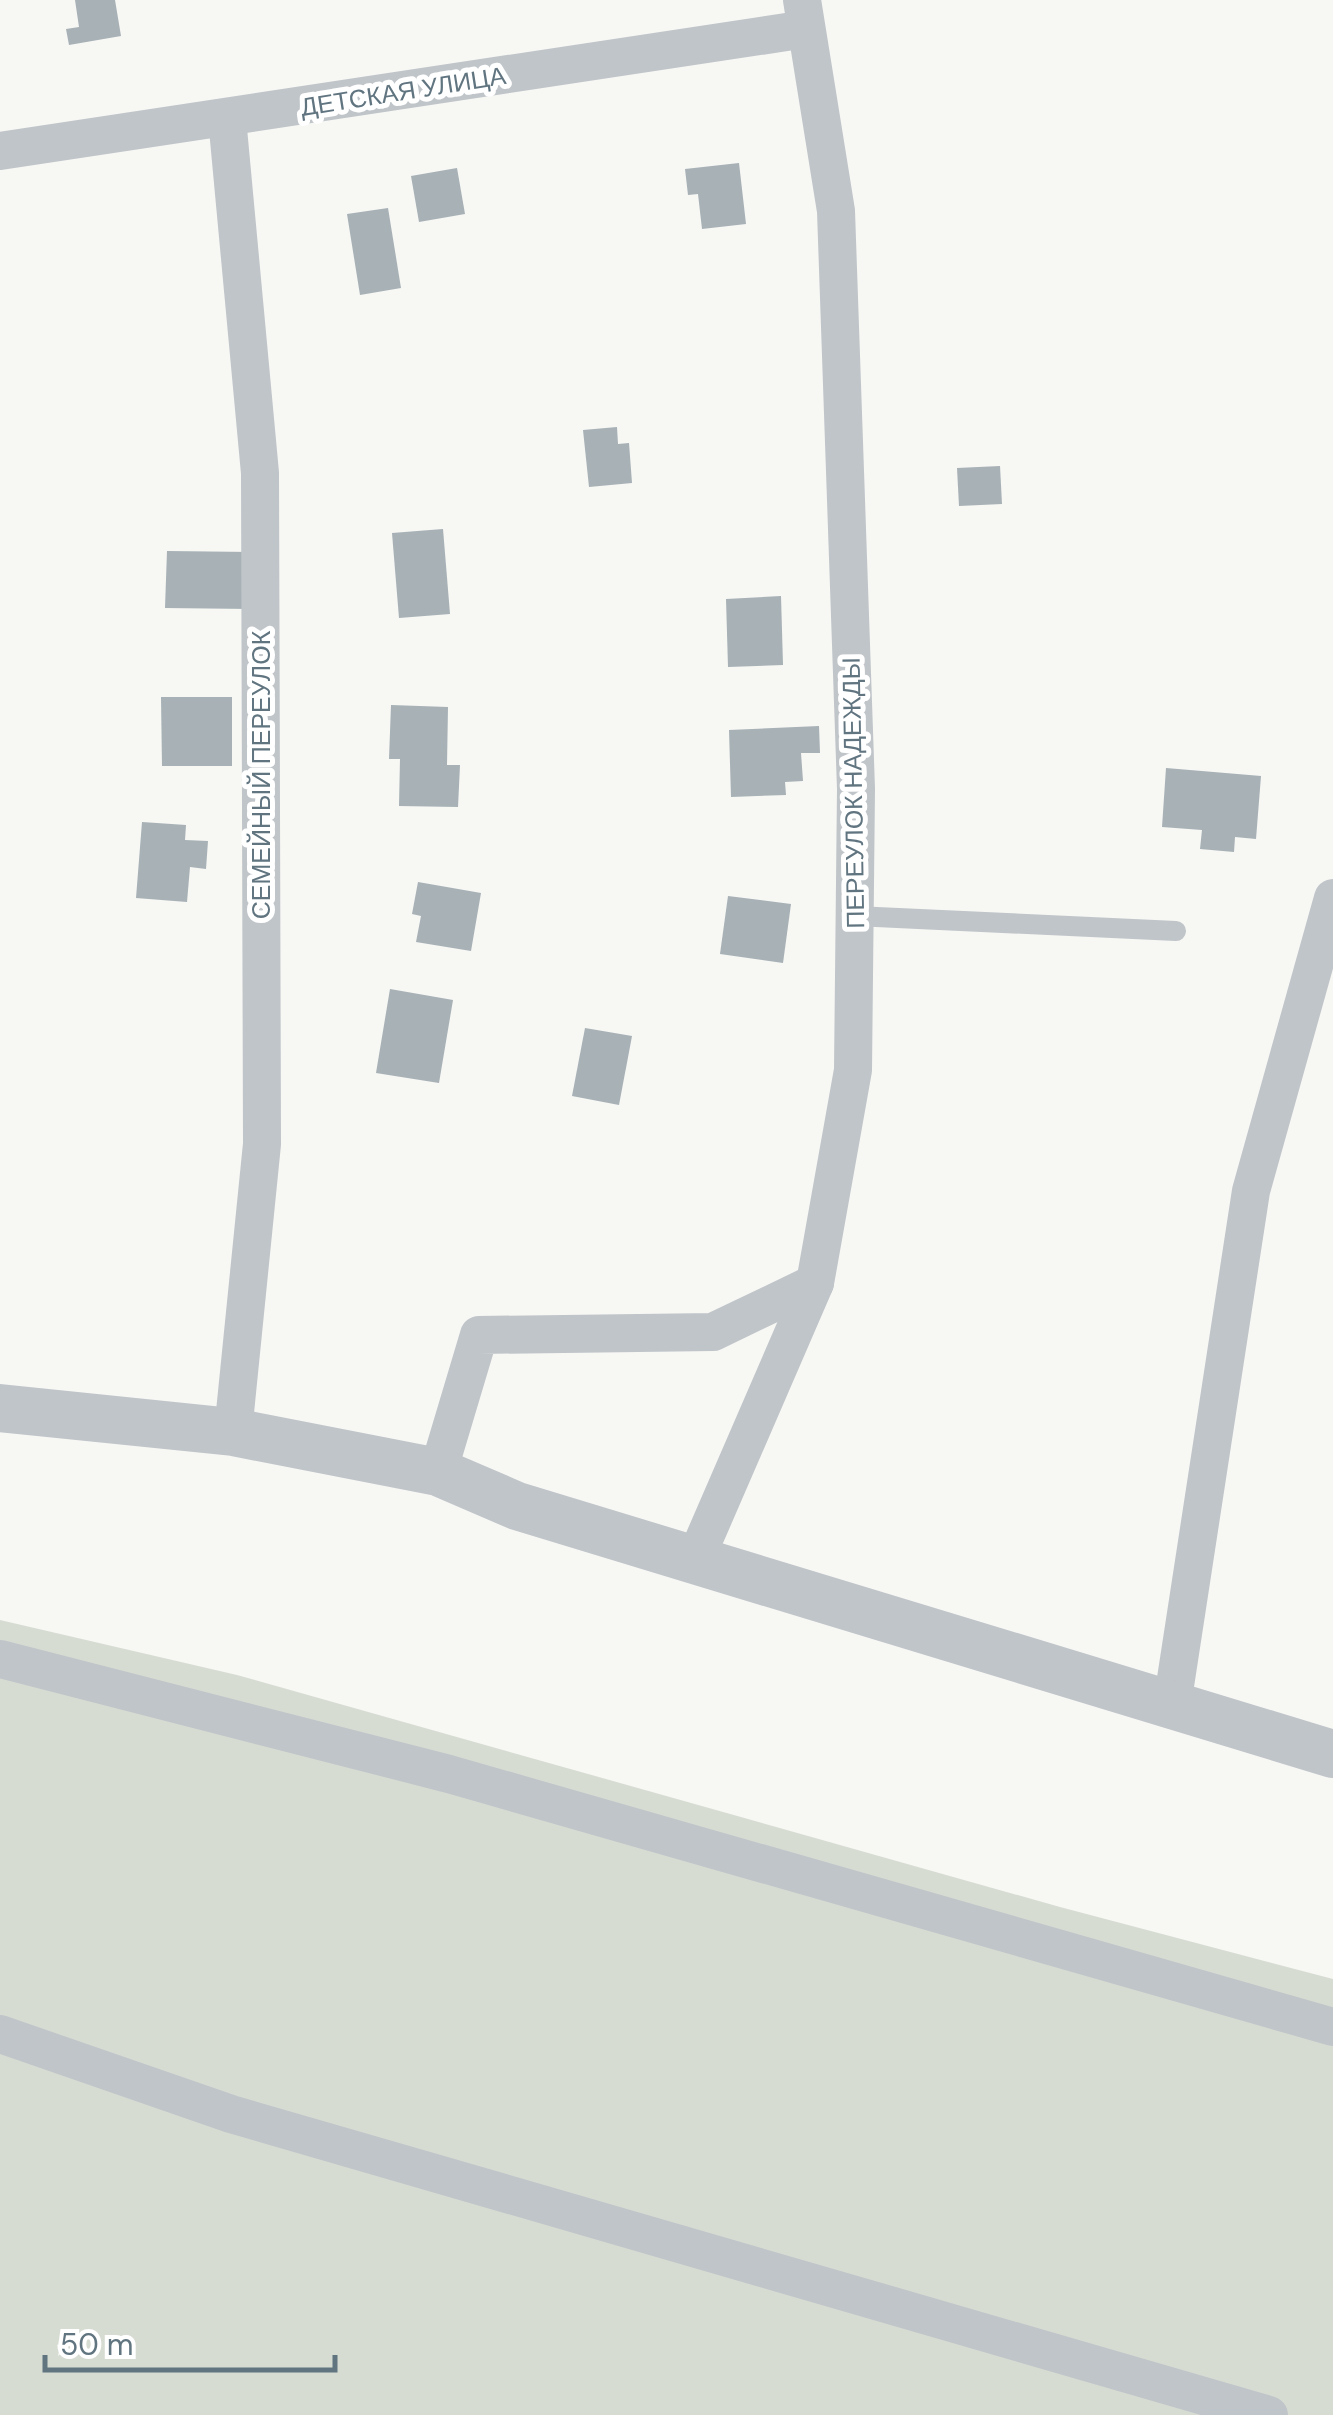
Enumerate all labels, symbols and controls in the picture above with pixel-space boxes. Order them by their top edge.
street label: ДЕТСКАЯ УЛИЦА [298,59,508,124]
street label: СЕМЕЙНЫЙ ПЕРЕУЛОК [245,630,278,919]
street label: ПЕРЕУЛОК НАДЕЖДЫ [835,657,872,929]
scale bar [45,2310,335,2372]
text: 50 m [60,2325,134,2364]

